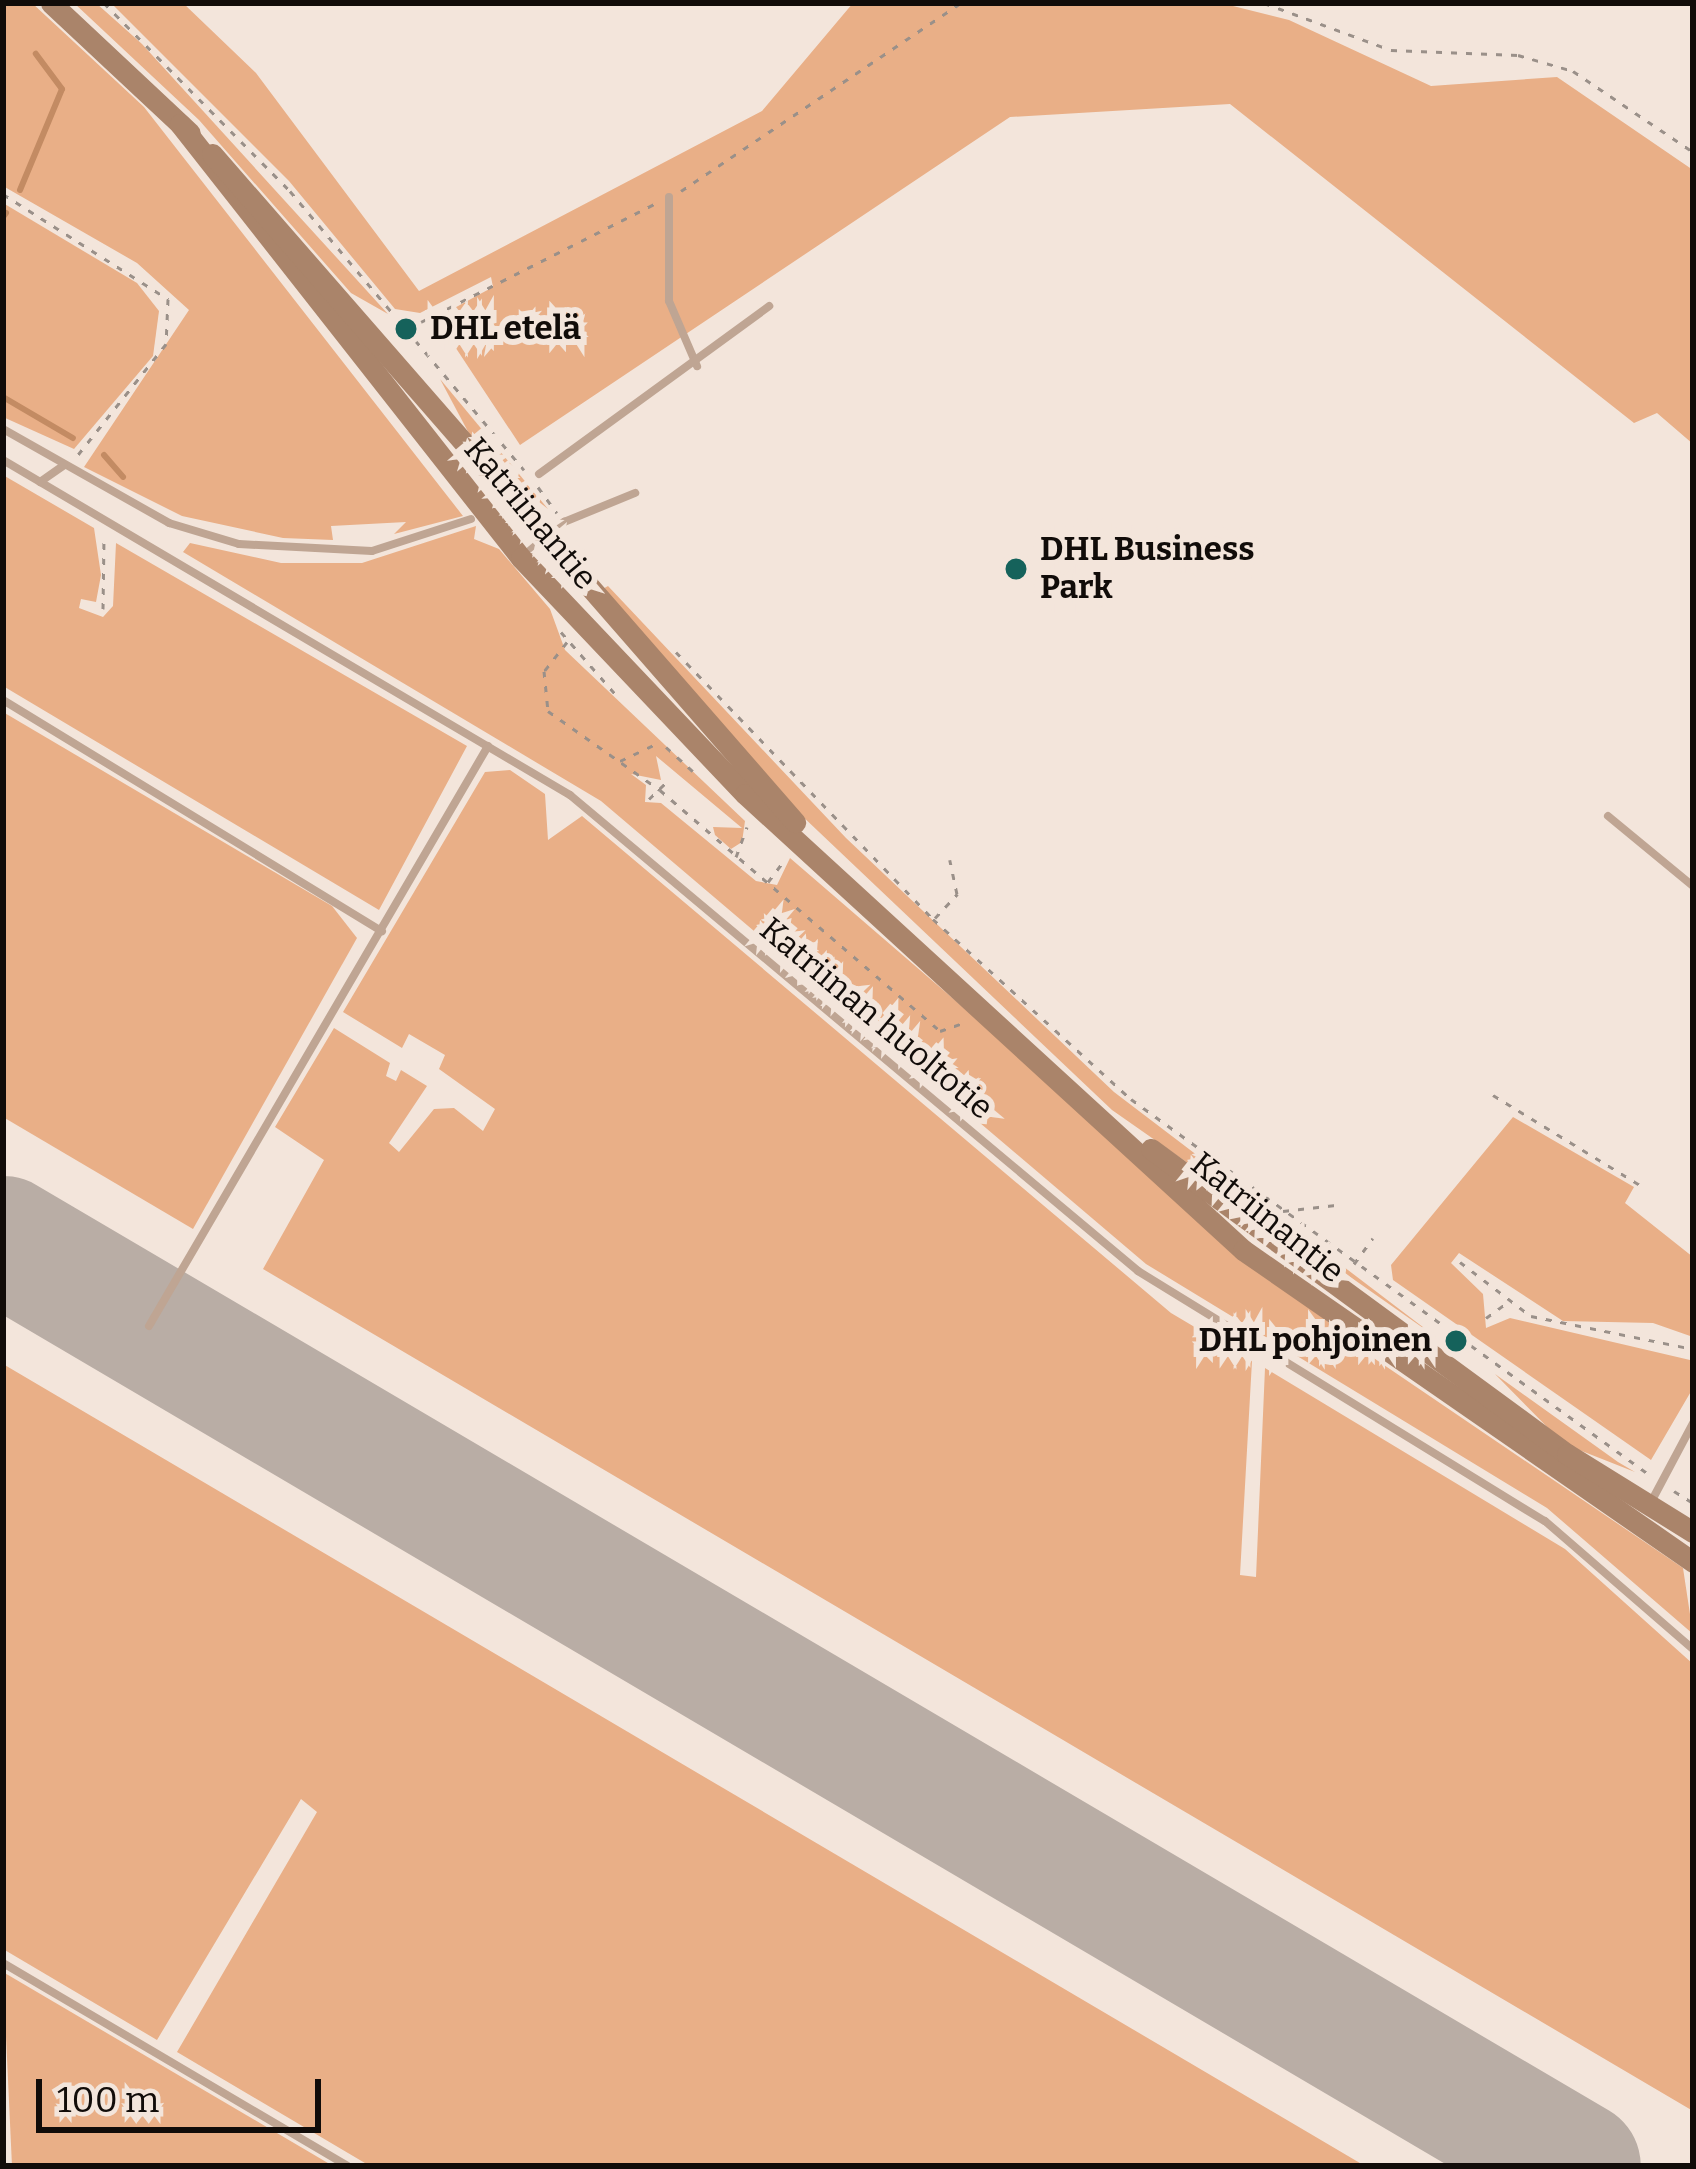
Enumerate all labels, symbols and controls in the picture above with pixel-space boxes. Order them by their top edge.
place label: DHL etelä [430,309,581,349]
marker: DHL etelä [393,316,419,342]
street label: Katriinantie [455,430,605,598]
place label: DHL Business Park [1040,530,1254,608]
marker: DHL Business Park [1003,556,1029,582]
street label: Katriinan huoltotie [751,910,1001,1128]
street label: Katriinantie [1182,1144,1352,1292]
place label: DHL pohjoinen [1198,1321,1432,1361]
marker: DHL pohjoinen [1443,1328,1469,1354]
scale bar [42,2055,327,2129]
text: 100 m [57,2078,159,2122]

